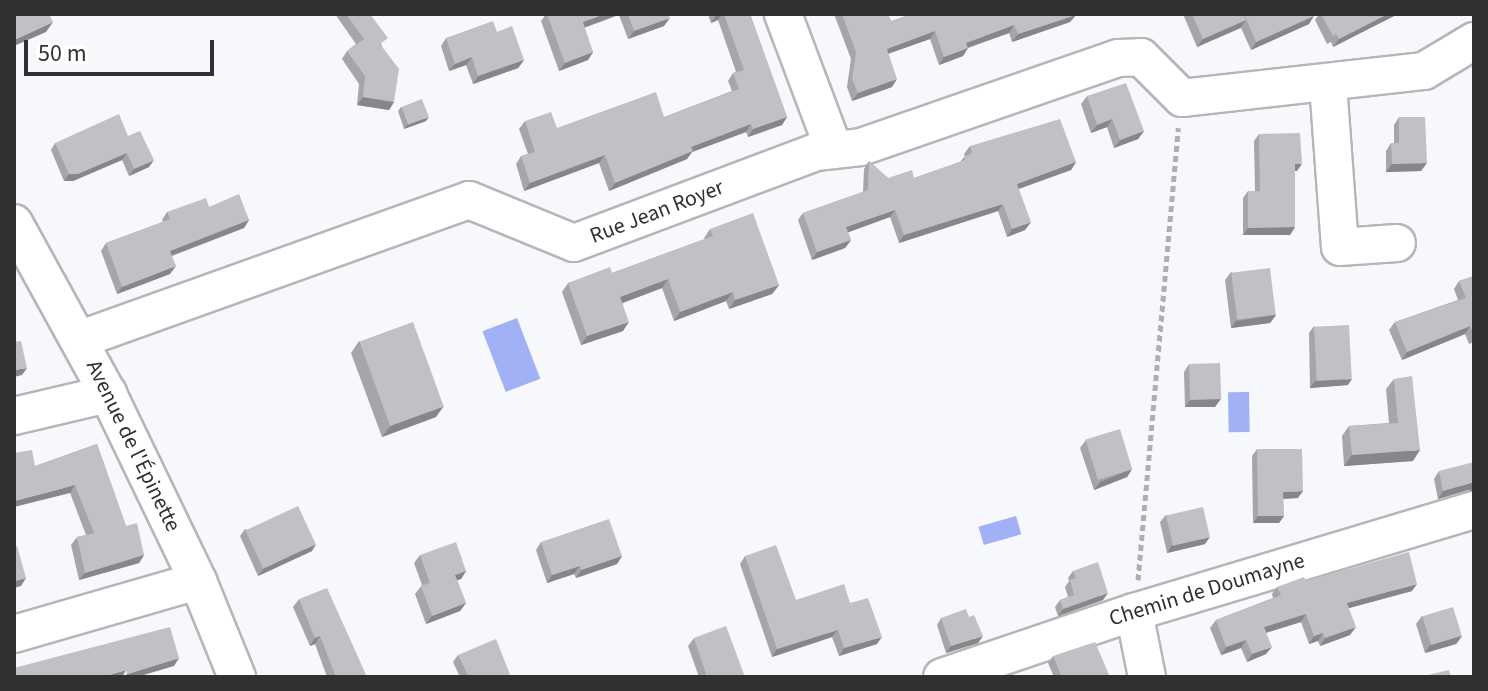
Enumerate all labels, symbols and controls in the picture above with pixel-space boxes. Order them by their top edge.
scale bar [28,24,218,74]
text: 50 m [38,36,87,71]
street label: Rue Jean Royer [586,174,728,250]
street label: Avenue de l'Épinette [80,356,186,536]
street label: Chemin de Doumayne [1106,548,1308,632]

